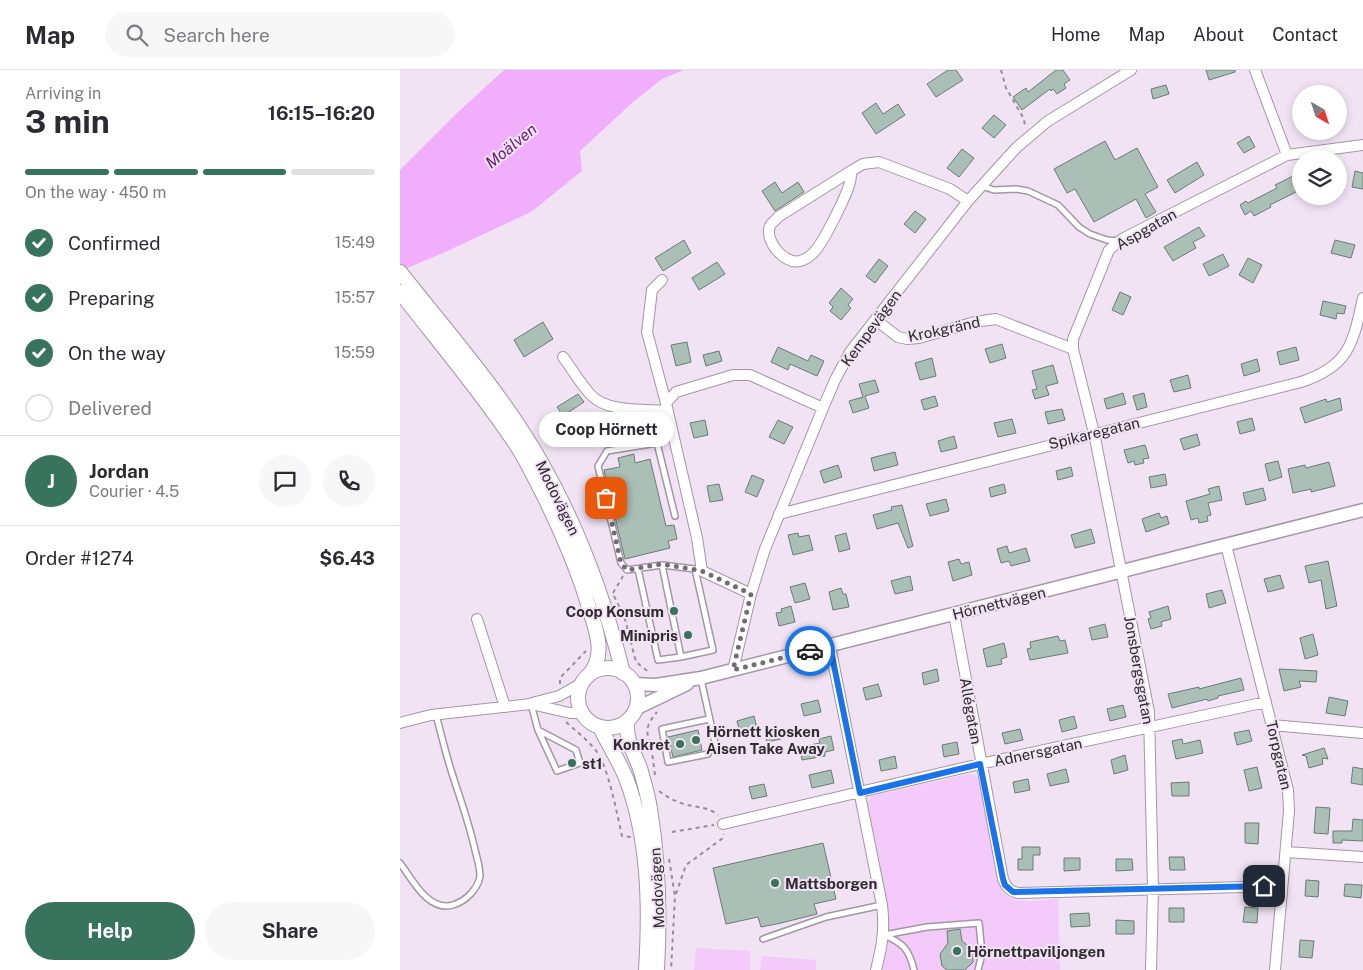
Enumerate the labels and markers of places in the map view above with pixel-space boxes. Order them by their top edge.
callout: Coop Hörnett [538,413,674,448]
pin [585,477,627,519]
place label: Coop Konsum [565,603,664,620]
marker: Coop Konsum [668,605,680,617]
place label: Minipris [620,627,678,644]
marker: Minipris [682,629,694,641]
place label: Hörnett kiosken Aisen Take Away [706,723,825,757]
marker: Hörnett kiosken Aisen Take Away [690,734,702,746]
place label: Konkret [613,736,670,753]
marker: Konkret [674,738,686,750]
place label: st1 [582,755,603,772]
marker: st1 [566,757,578,769]
pin [1243,865,1285,907]
place label: Mattsborgen [785,875,878,892]
marker: Mattsborgen [769,877,781,889]
place label: Hörnettpaviljongen [967,943,1105,960]
marker: Hörnettpaviljongen [951,945,963,957]

